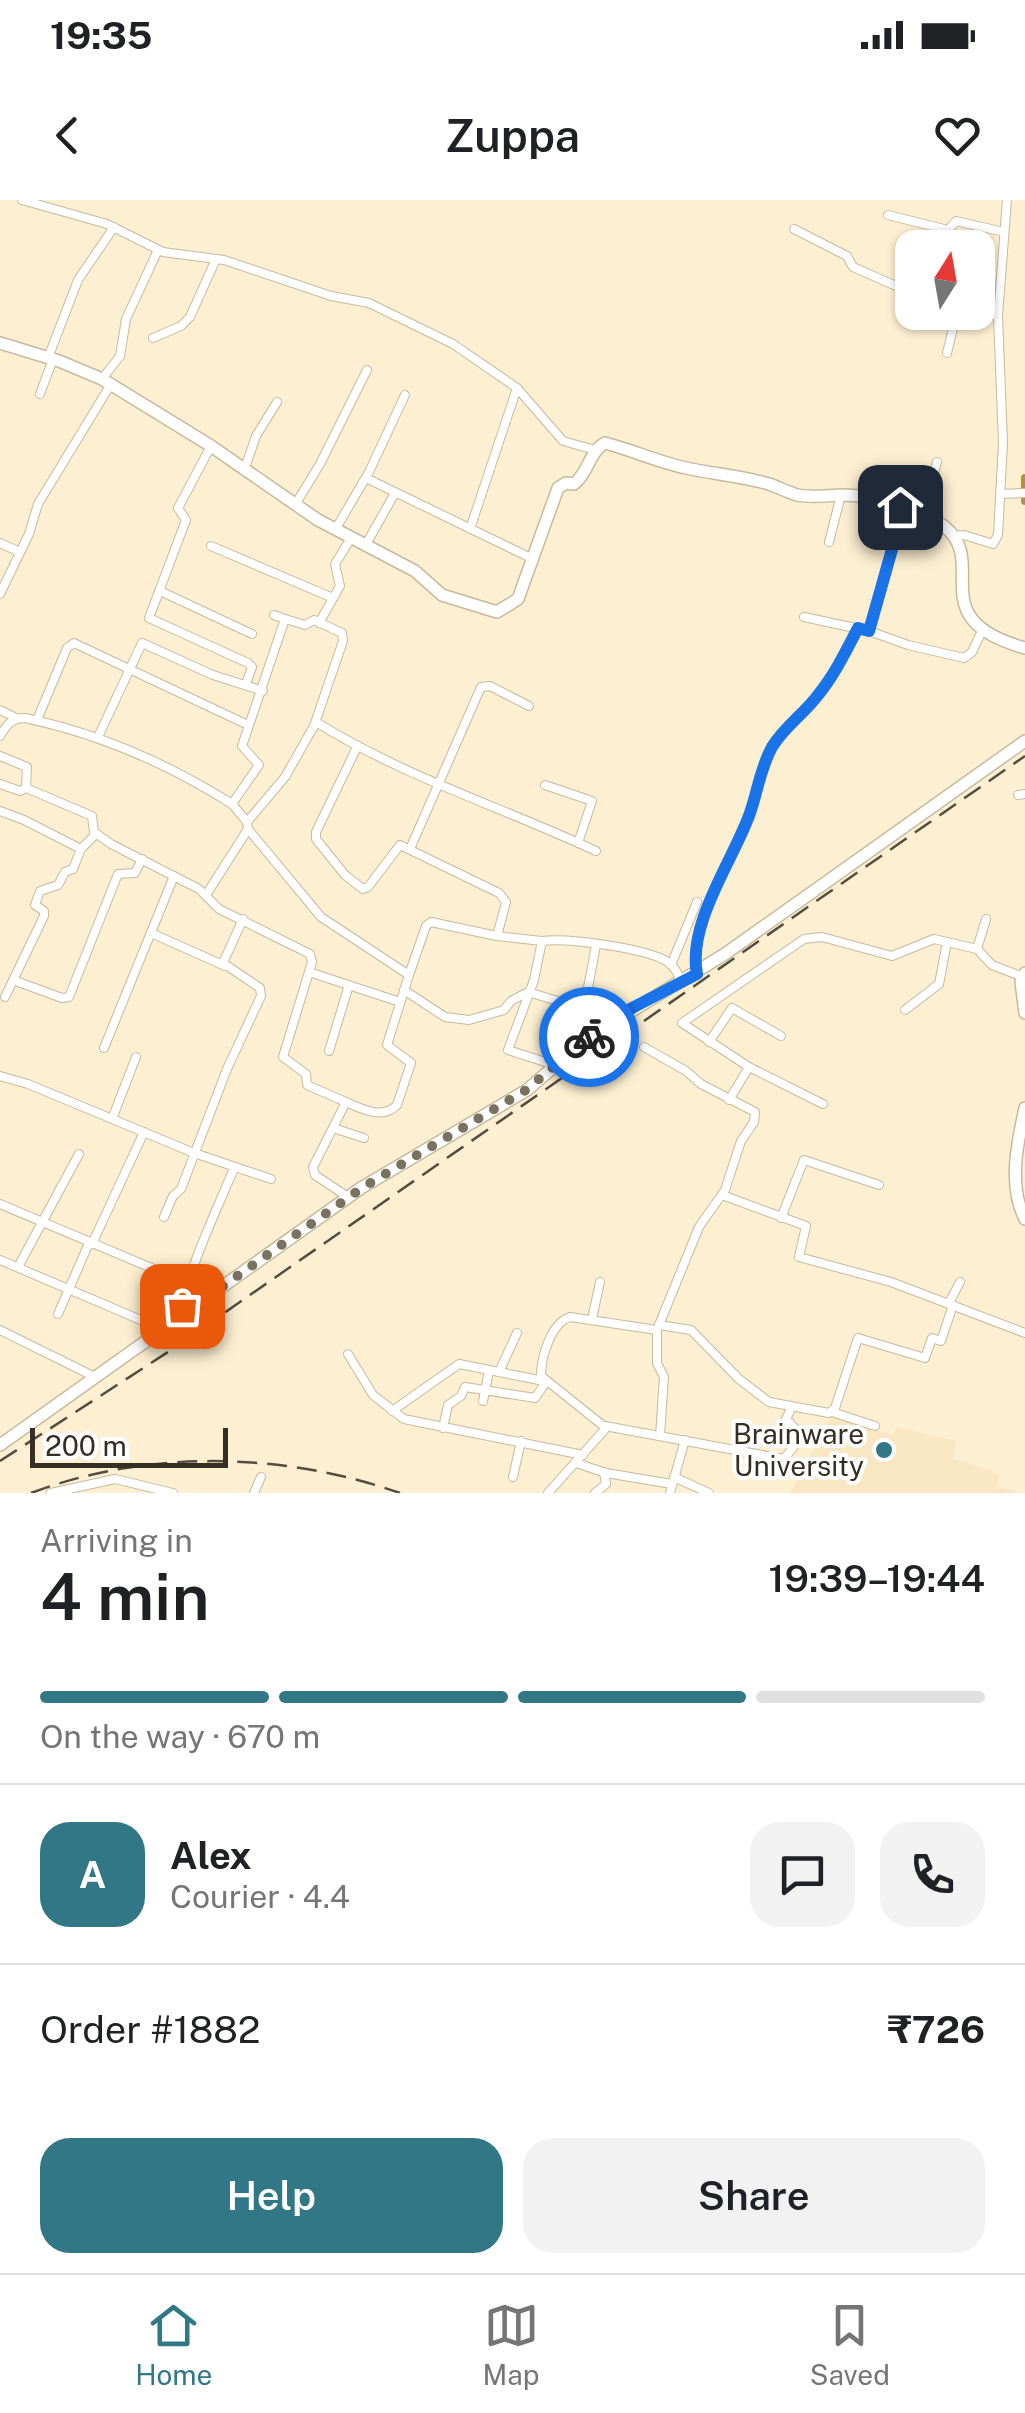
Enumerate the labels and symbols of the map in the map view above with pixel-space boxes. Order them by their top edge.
north arrow [895,230,995,330]
pin [858,465,943,550]
courier [539,987,639,1087]
pin [140,1264,225,1349]
place label: Brainware University [733,1417,864,1482]
scale bar [30,1423,228,1468]
marker: Brainware University [873,1439,895,1461]

